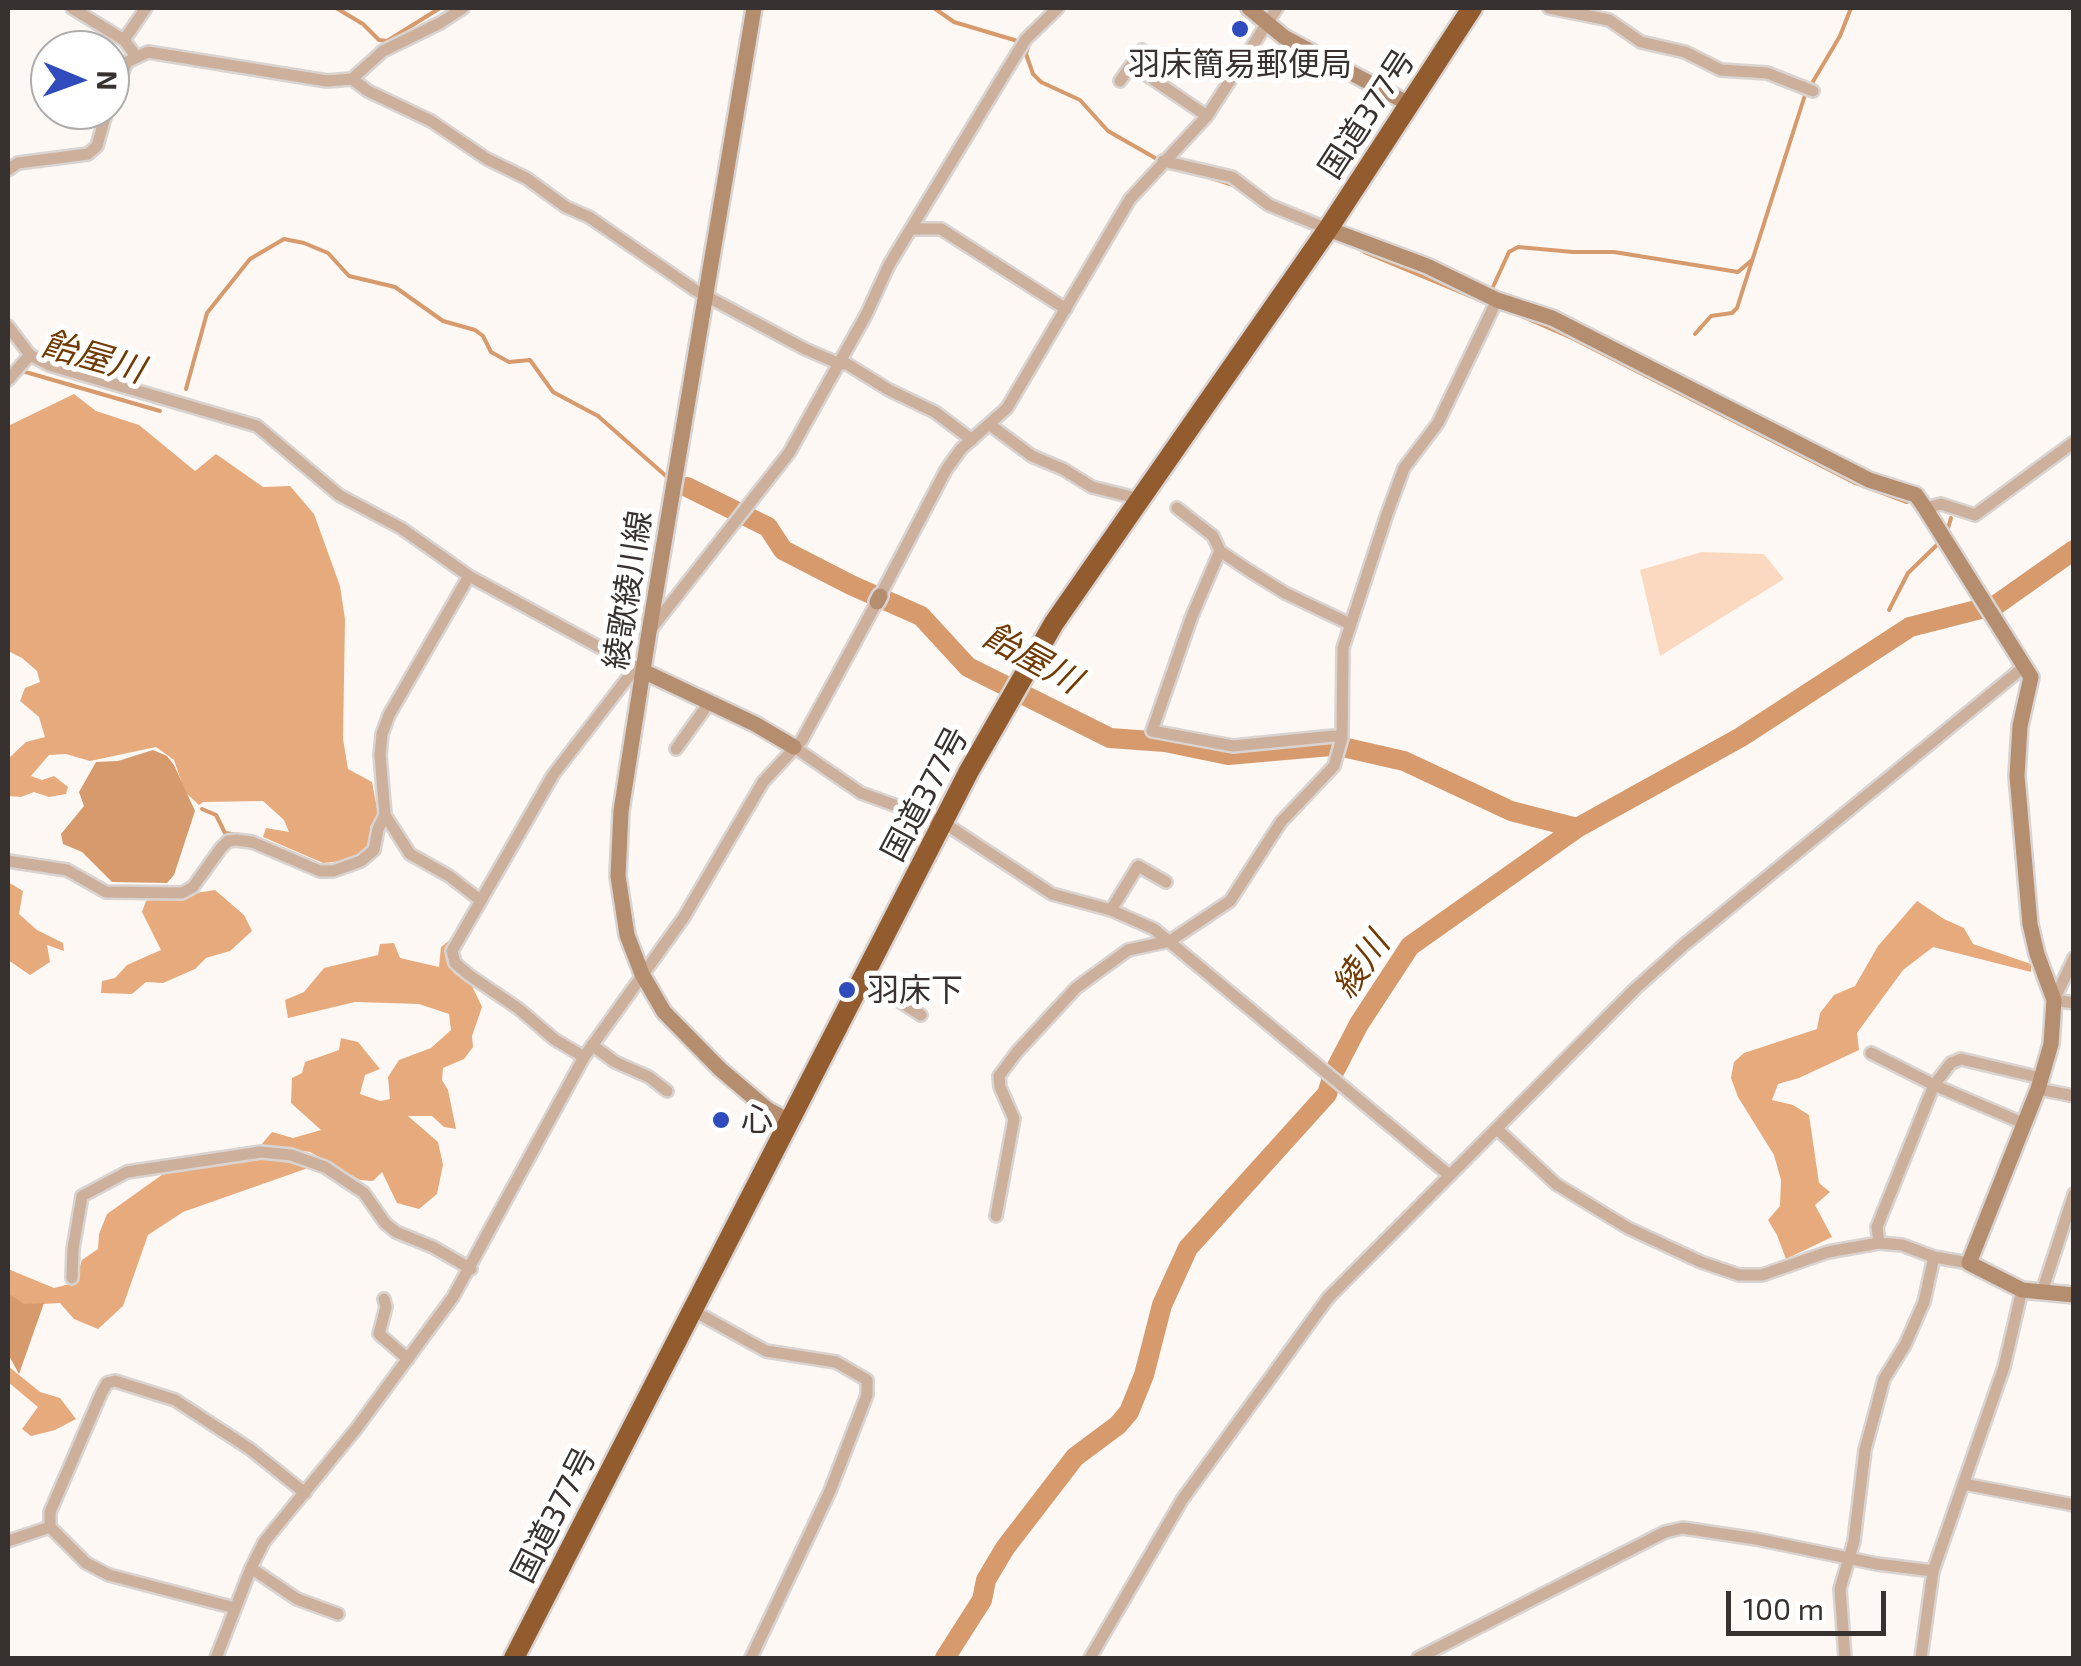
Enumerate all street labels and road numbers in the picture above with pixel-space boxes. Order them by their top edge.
street label: 国道377号 [1311,42,1423,186]
street label: 綾歌綾川線 [597,508,659,672]
street label: 国道377号 [874,720,976,868]
street label: 国道377号 [504,1441,604,1589]

